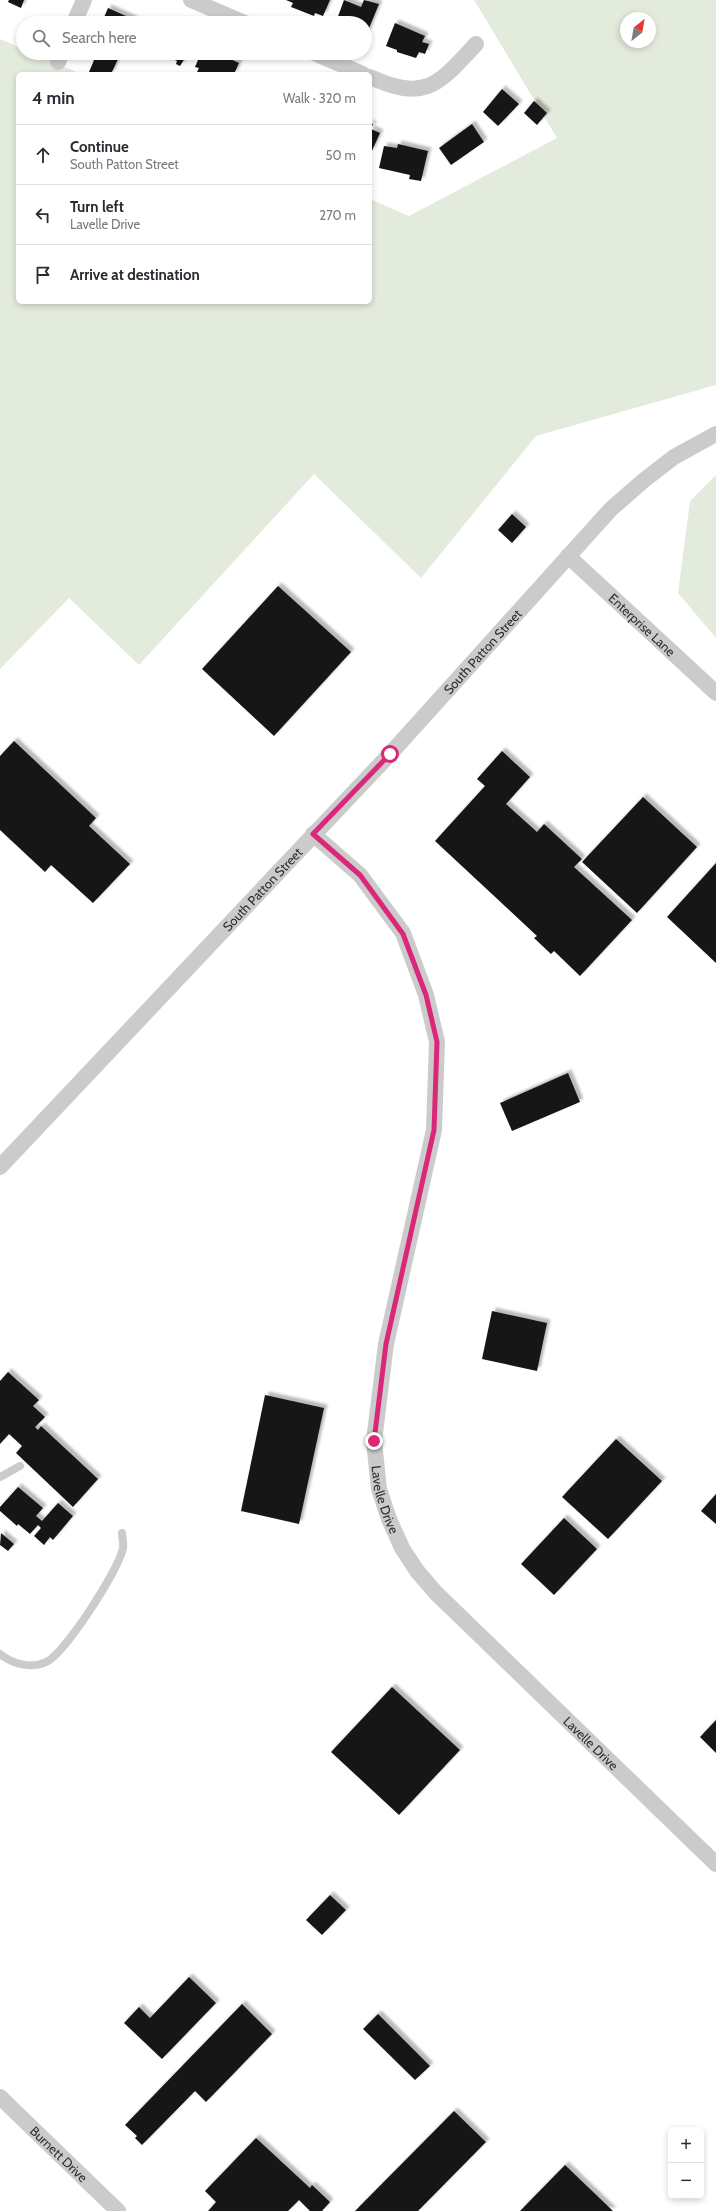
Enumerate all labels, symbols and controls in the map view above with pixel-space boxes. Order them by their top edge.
north arrow [620,12,656,48]
search box [16,16,372,60]
icon: search [30,27,52,49]
text: Search here [62,29,137,47]
text: 4 min [32,88,75,108]
text: Walk · 320 m [283,90,356,106]
text: Continue [70,138,129,156]
icon: ahead [32,144,54,166]
text: 50 m [326,147,356,163]
text: South Patton Street [70,156,179,172]
text: Turn left [70,198,124,216]
icon: left [32,204,54,226]
text: 270 m [319,207,356,223]
text: Lavelle Drive [70,216,140,232]
icon: arrive [32,264,54,286]
text: Arrive at destination [70,266,200,284]
street label: Enterprise Lane [605,590,679,660]
street label: South Patton Street [440,605,525,697]
route start [381,745,399,763]
street label: South Patton Street [219,844,306,934]
route end [365,1432,383,1450]
street label: Lavelle Drive [369,1465,403,1536]
street label: Lavelle Drive [560,1713,622,1773]
street label: Burnett Drive [27,2123,91,2185]
map controls [668,2127,704,2199]
button: + [668,2127,704,2163]
button: − [668,2163,704,2199]

